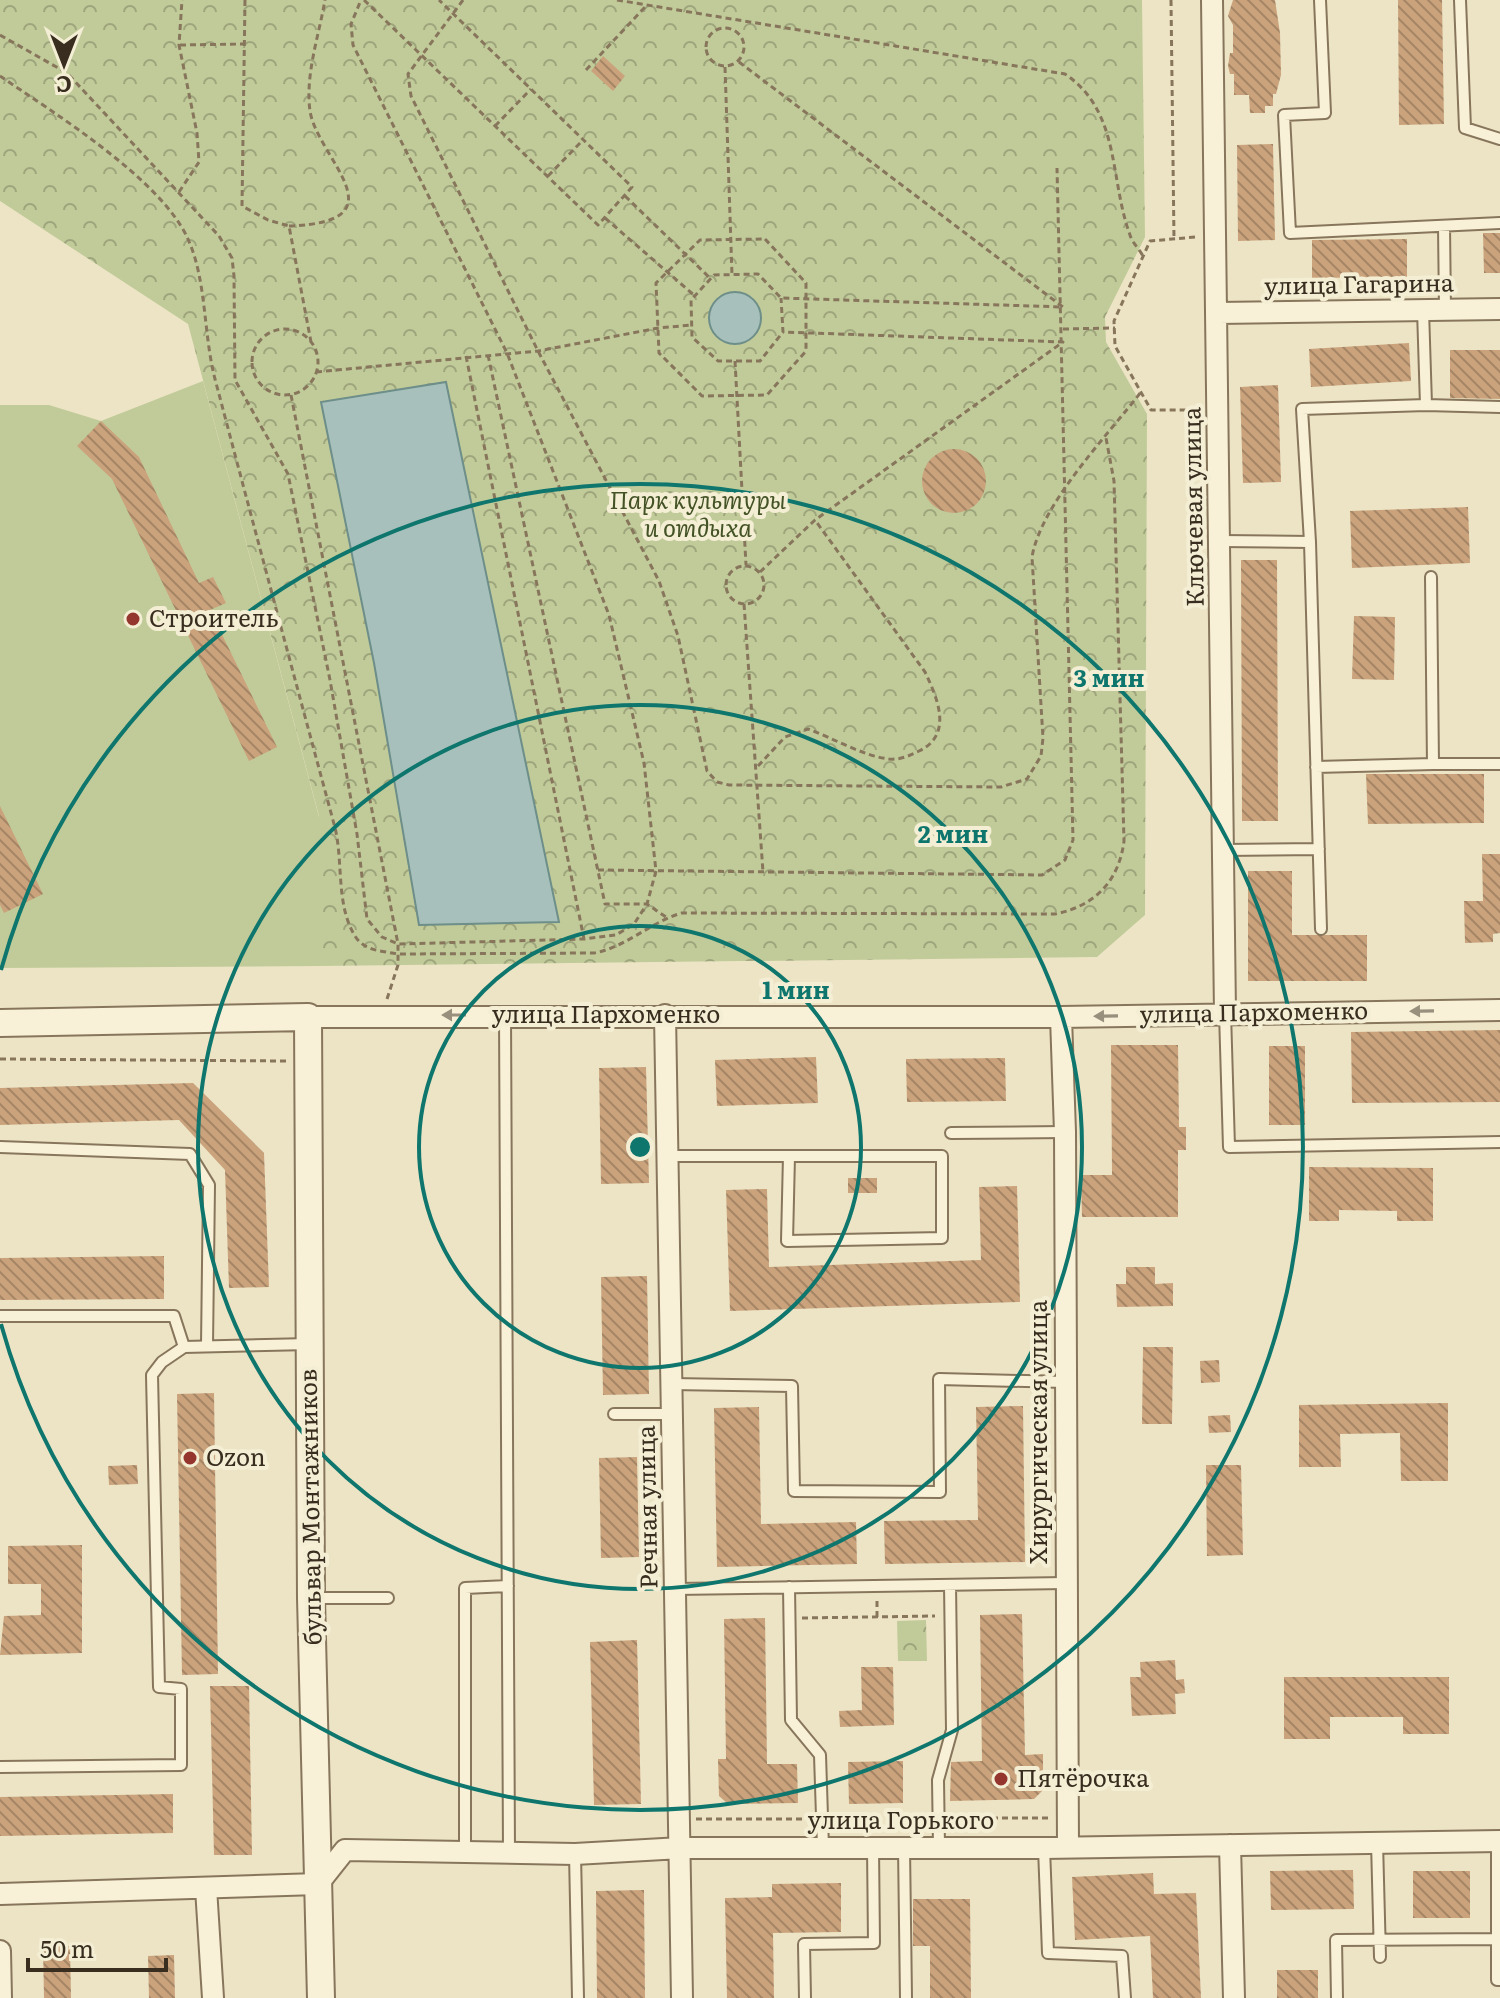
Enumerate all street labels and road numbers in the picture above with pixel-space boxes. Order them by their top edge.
street label: улица Гагарина [1264,263,1454,302]
street label: Ключевая улица [1172,407,1211,607]
street label: улица Пархоменко [1139,991,1369,1030]
street label: улица Пархоменко [492,995,720,1030]
street label: Хирургическая улица [1019,1300,1054,1564]
street label: бульвар Монтажников [289,1368,328,1646]
street label: Речная улица [627,1425,664,1589]
street label: улица Горького [808,1801,994,1836]

